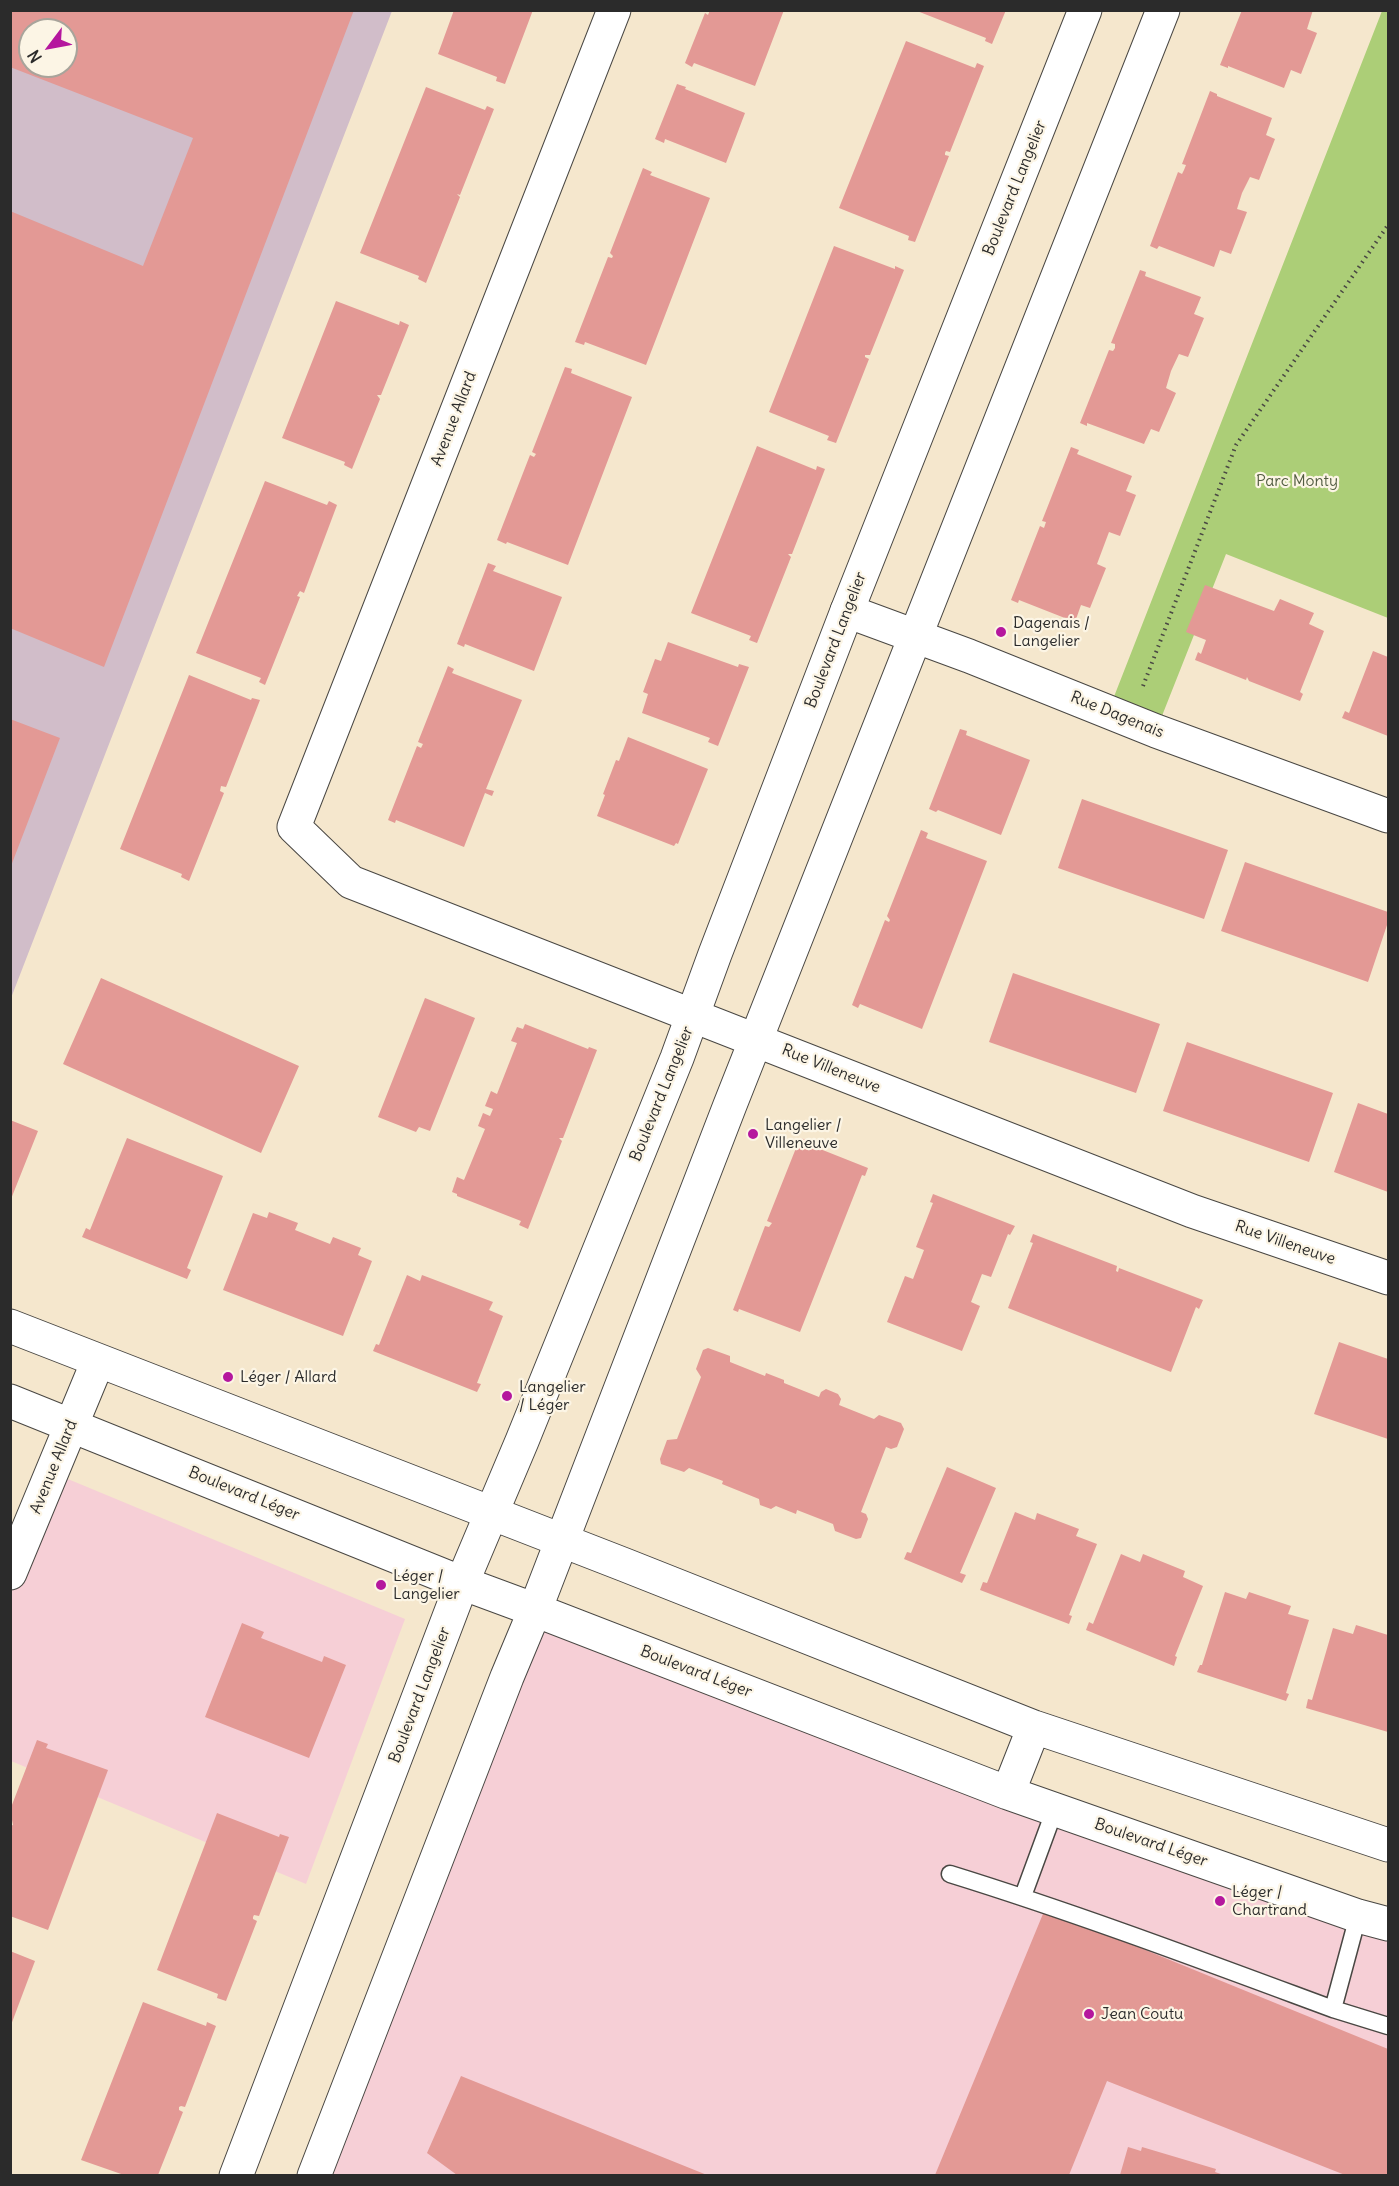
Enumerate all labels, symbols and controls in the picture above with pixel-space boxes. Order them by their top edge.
north arrow [18,18,78,78]
text: N [23,46,46,66]
street label: Boulevard Langelier [979,118,1051,258]
street label: Avenue Allard [427,369,481,469]
park label: Parc Monty [1256,471,1338,491]
street label: Boulevard Langelier [801,569,871,711]
place label: Dagenais / Langelier [1013,613,1090,651]
marker: Dagenais / Langelier [994,625,1008,639]
street label: Rue Dagenais [1068,688,1166,742]
street label: Boulevard Langelier [626,1024,698,1164]
street label: Rue Villeneuve [779,1040,883,1098]
place label: Langelier / Villeneuve [765,1115,841,1153]
marker: Langelier / Villeneuve [746,1127,760,1141]
street label: Rue Villeneuve [1232,1217,1338,1269]
place label: Léger / Allard [240,1367,337,1387]
marker: Léger / Allard [221,1370,235,1384]
place label: Langelier / Léger [519,1377,586,1415]
marker: Langelier / Léger [500,1389,514,1403]
street label: Avenue Allard [26,1417,82,1517]
street label: Boulevard Léger [186,1463,302,1525]
place label: Léger / Langelier [393,1566,460,1604]
marker: Léger / Langelier [374,1578,388,1592]
street label: Boulevard Langelier [385,1624,455,1766]
street label: Boulevard Léger [637,1642,755,1702]
street label: Boulevard Léger [1092,1815,1210,1871]
place label: Léger / Chartrand [1232,1882,1307,1920]
marker: Léger / Chartrand [1213,1894,1227,1908]
place label: Jean Coutu [1101,2004,1183,2024]
marker: Jean Coutu [1082,2007,1096,2021]

